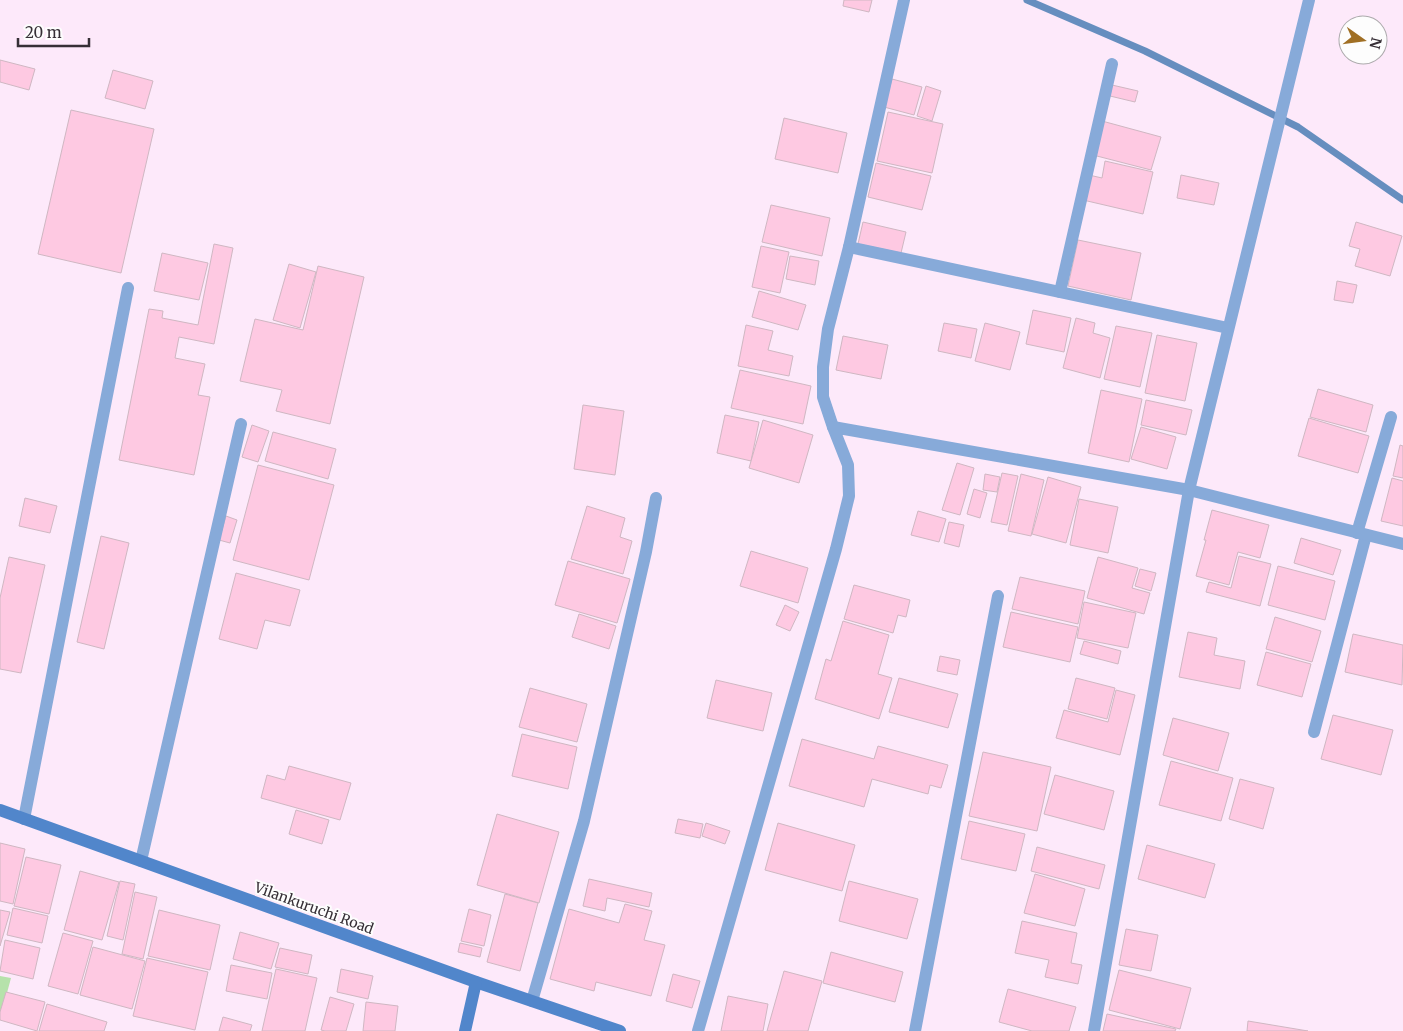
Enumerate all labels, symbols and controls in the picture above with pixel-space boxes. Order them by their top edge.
scale bar [18,15,89,47]
north arrow [1338,15,1388,65]
text: 20 m [25,23,62,42]
text: N [1366,36,1386,51]
street label: Vilankuruchi Road [251,878,377,938]

